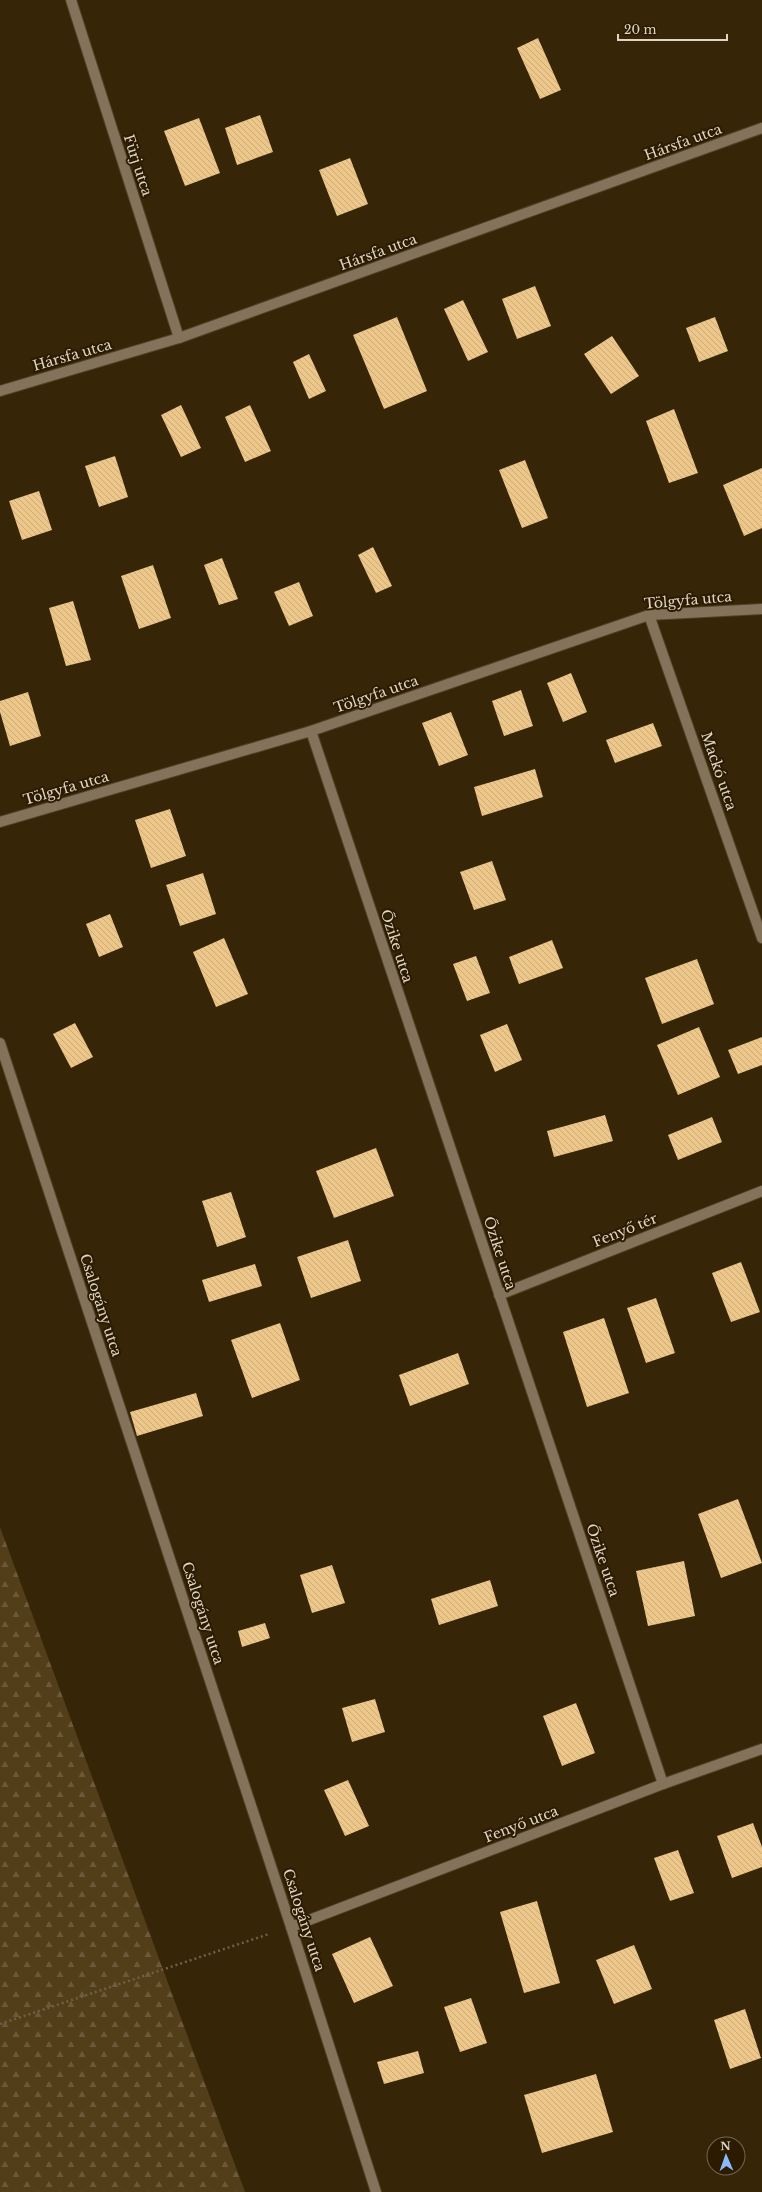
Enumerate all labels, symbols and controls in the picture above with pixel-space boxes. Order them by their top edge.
scale bar [618,16,727,42]
text: 20 m [624,22,656,37]
street label: Hársfa utca [642,120,724,164]
street label: Fürj utca [120,132,156,198]
street label: Hársfa utca [337,230,419,274]
street label: Hársfa utca [31,335,114,375]
street label: Tölgyfa utca [643,587,733,613]
street label: Tölgyfa utca [331,671,421,717]
street label: Mackó utca [697,729,741,813]
street label: Tölgyfa utca [21,767,111,809]
street label: Őzike utca [377,907,417,985]
street label: Fenyő tér [590,1209,660,1251]
street label: Őzike utca [480,1214,520,1292]
street label: Csalogány utca [76,1251,126,1359]
street label: Őzike utca [582,1521,624,1599]
street label: Csalogány utca [178,1559,228,1667]
street label: Fenyő utca [481,1802,561,1846]
street label: Csalogány utca [279,1866,329,1974]
north arrow [706,2136,746,2176]
text: N [720,2139,732,2153]

